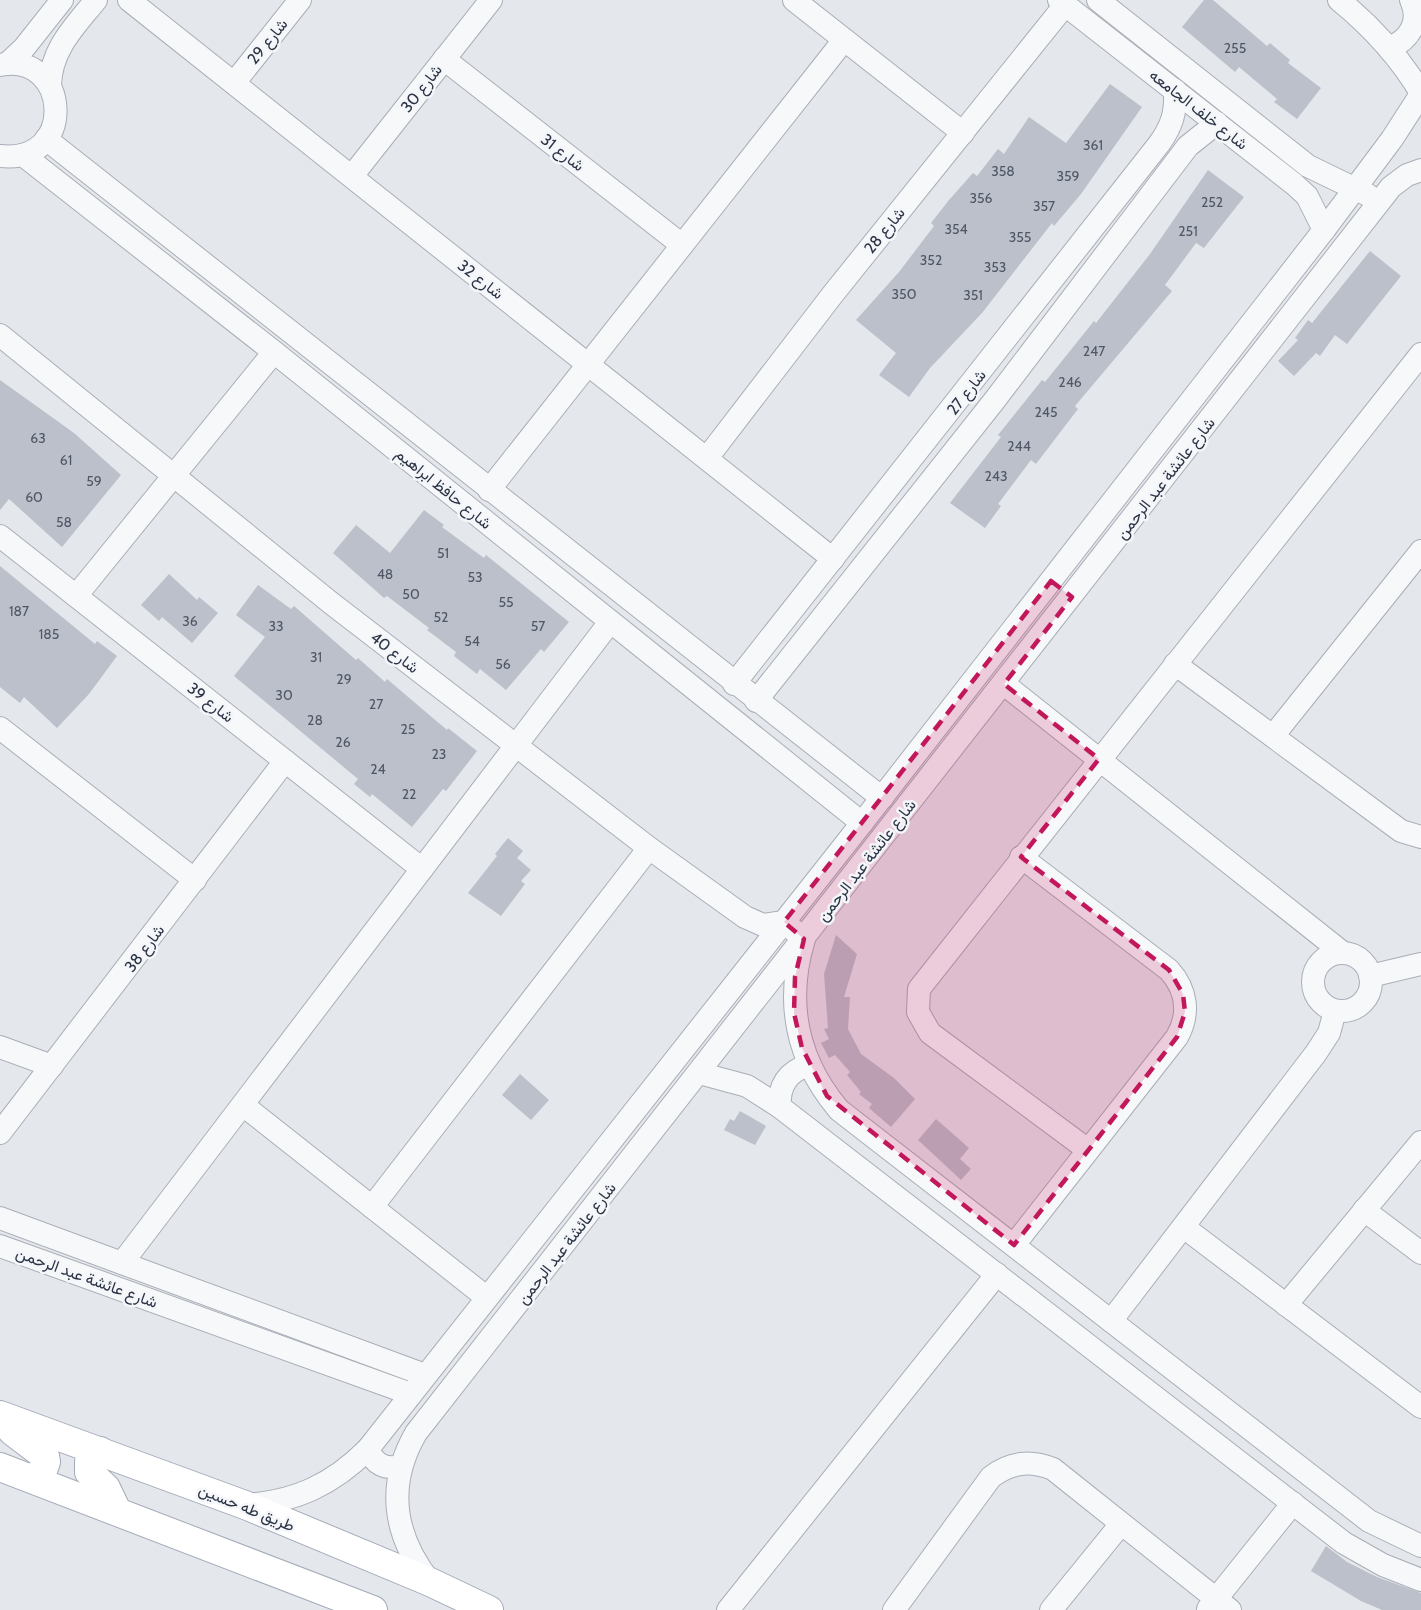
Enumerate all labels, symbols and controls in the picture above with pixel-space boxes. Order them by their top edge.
street label: شارع 29 [243,15,293,69]
house number: 255 [1224,39,1246,57]
street label: شارع 30 [397,61,448,117]
street label: شارع خلف الجامعه [1145,65,1252,155]
street label: شارع 31 [536,130,588,177]
house number: 361 [1083,136,1103,154]
house number: 358 [991,162,1015,180]
house number: 359 [1056,167,1080,185]
house number: 356 [969,189,993,207]
house number: 252 [1201,193,1223,211]
house number: 357 [1033,197,1055,215]
street label: شارع 28 [860,203,910,258]
house number: 354 [944,220,968,238]
house number: 251 [1178,222,1198,240]
house number: 355 [1009,228,1031,246]
house number: 352 [920,251,942,269]
street label: شارع 32 [453,256,507,305]
house number: 353 [984,258,1006,276]
house number: 350 [892,285,917,303]
house number: 351 [963,286,983,304]
house number: 247 [1083,342,1105,360]
street label: شارع 27 [943,366,992,420]
house number: 246 [1058,373,1082,391]
house number: 245 [1034,403,1058,421]
street label: شارع عائشة عبد الرحمن [1112,414,1220,544]
house number: 63 [30,429,46,447]
house number: 244 [1007,437,1031,455]
street label: شارع حافظ ابراهيم [391,444,496,534]
house number: 61 [60,451,72,469]
house number: 243 [984,467,1008,485]
house number: 59 [86,472,102,490]
house number: 60 [25,488,43,506]
house number: 58 [56,513,72,531]
house number: 51 [437,544,449,562]
house number: 48 [377,565,393,583]
house number: 53 [467,568,483,586]
house number: 50 [402,585,420,603]
house number: 55 [498,593,514,611]
house number: 187 [9,602,29,620]
house number: 52 [434,608,448,626]
house number: 36 [182,612,198,630]
house number: 33 [268,617,284,635]
house number: 57 [531,617,545,635]
house number: 185 [39,625,59,643]
street label: شارع 40 [365,628,423,679]
house number: 54 [464,632,480,650]
house number: 31 [310,648,322,666]
house number: 56 [495,655,511,673]
house number: 29 [336,670,352,688]
street label: شارع 39 [183,678,238,728]
house number: 30 [275,686,293,704]
house number: 27 [369,695,383,713]
house number: 28 [307,711,323,729]
house number: 25 [401,720,415,738]
house number: 26 [335,733,351,751]
house number: 23 [432,745,446,763]
house number: 24 [370,760,386,778]
house number: 22 [402,785,416,803]
street label: شارع عائشة عبد الرحمن [813,796,921,926]
street label: شارع 38 [121,921,170,977]
street label: شارع عائشة عبد الرحمن [513,1179,621,1309]
street label: شارع عائشة عبد الرحمن [13,1243,160,1314]
street label: طريق طه حسين [196,1480,298,1536]

